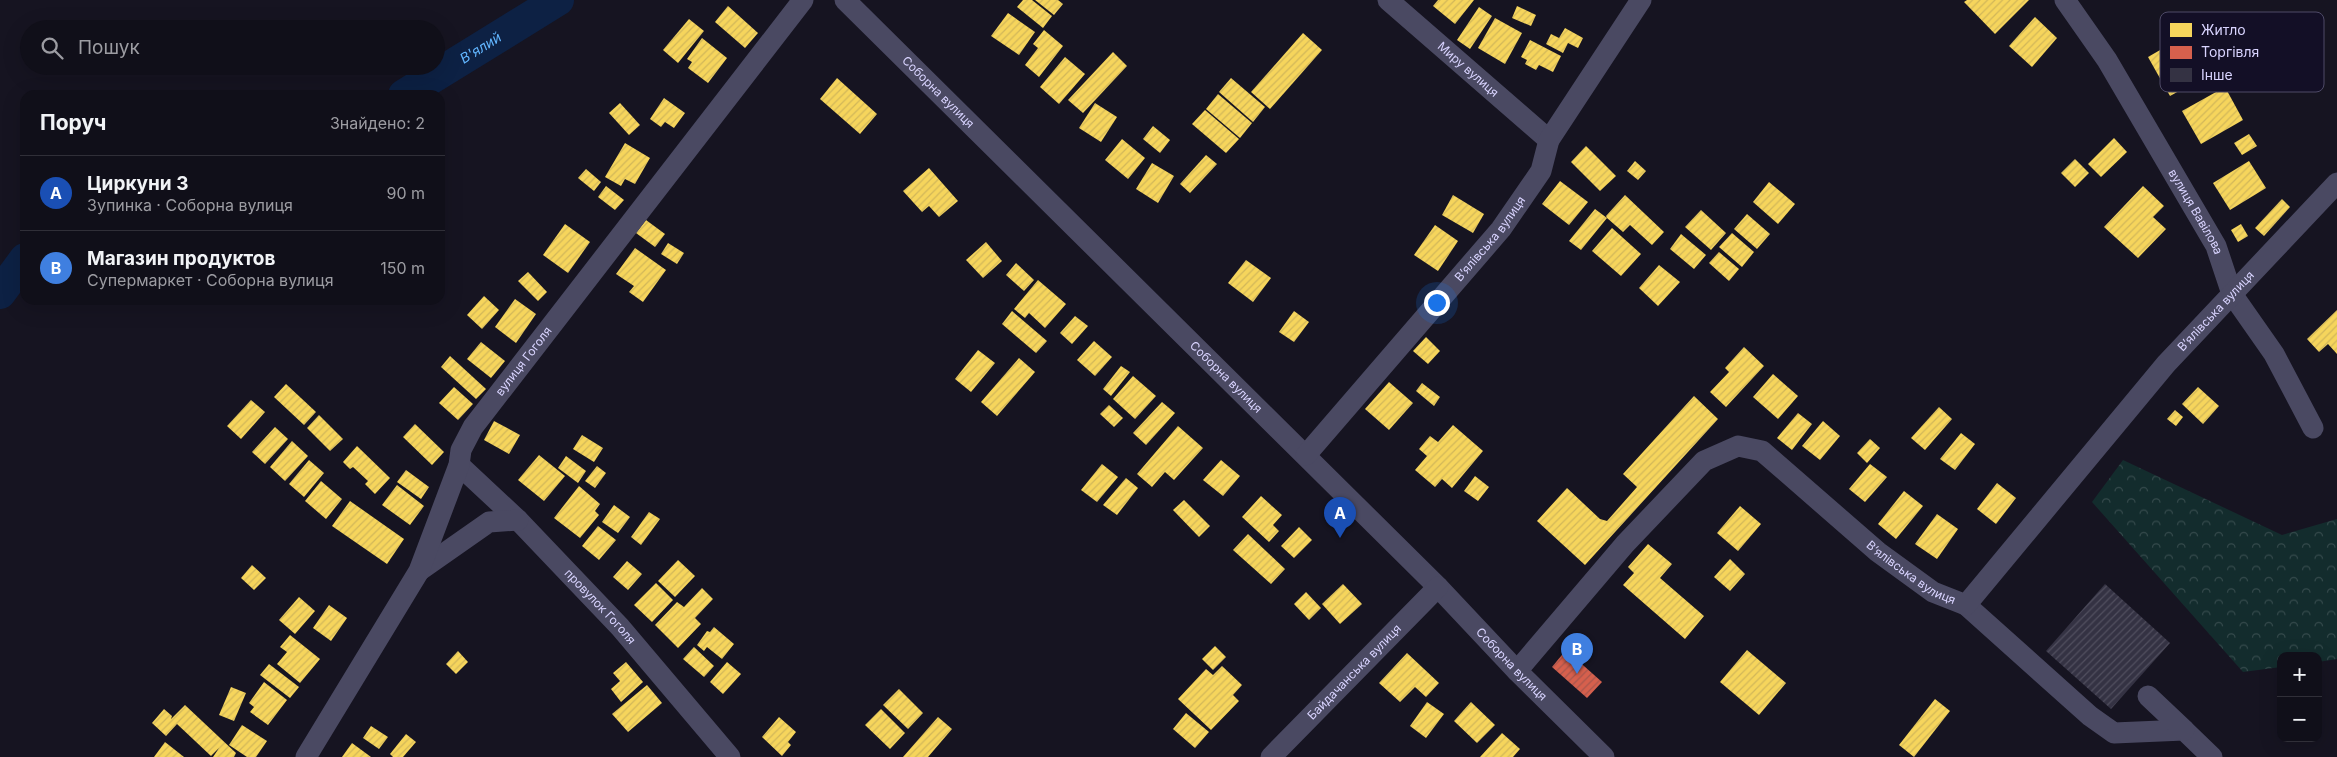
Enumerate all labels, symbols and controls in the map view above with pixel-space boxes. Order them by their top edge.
legend [2160,12,2324,92]
search box [20,20,445,75]
text: Житло [2201,21,2246,38]
water label: В'ялий [456,28,504,67]
icon: search [38,34,66,62]
text: Пошук [78,36,140,59]
street label: Миру вулиця [1435,39,1502,100]
text: Торгівля [2201,43,2259,60]
street label: Соборна вулиця [899,53,978,131]
text: Інше [2201,66,2233,83]
text: Поруч [40,110,107,135]
text: Знайдено: 2 [330,113,425,133]
street label: вулиця Вавілова [2166,166,2226,256]
text: Циркуни 3 [87,172,188,195]
text: A [50,183,62,203]
text: 90 m [386,183,425,203]
street label: В’ялівська вулиця [1451,193,1528,284]
text: Зупинка · Соборна вулиця [87,195,293,215]
text: Магазин продуктов [87,247,275,270]
text: B [51,258,61,278]
text: 150 m [380,258,425,278]
street label: В’ялівська вулиця [2174,268,2257,354]
text: Супермаркет · Соборна вулиця [87,270,334,290]
your location [1424,290,1450,316]
street label: вулиця Гоголя [492,324,555,399]
street label: Соборна вулиця [1187,338,1266,416]
pin: A [1324,497,1356,538]
street label: В’ялівська вулиця [1863,537,1958,607]
street label: провулок Гоголя [562,566,639,647]
street label: Байдачанська вулиця [1304,621,1404,723]
street label: Соборна вулиця [1473,624,1550,703]
pin: B [1561,633,1593,674]
map controls [2277,652,2322,742]
button: + [2277,652,2322,697]
button: − [2277,697,2322,742]

